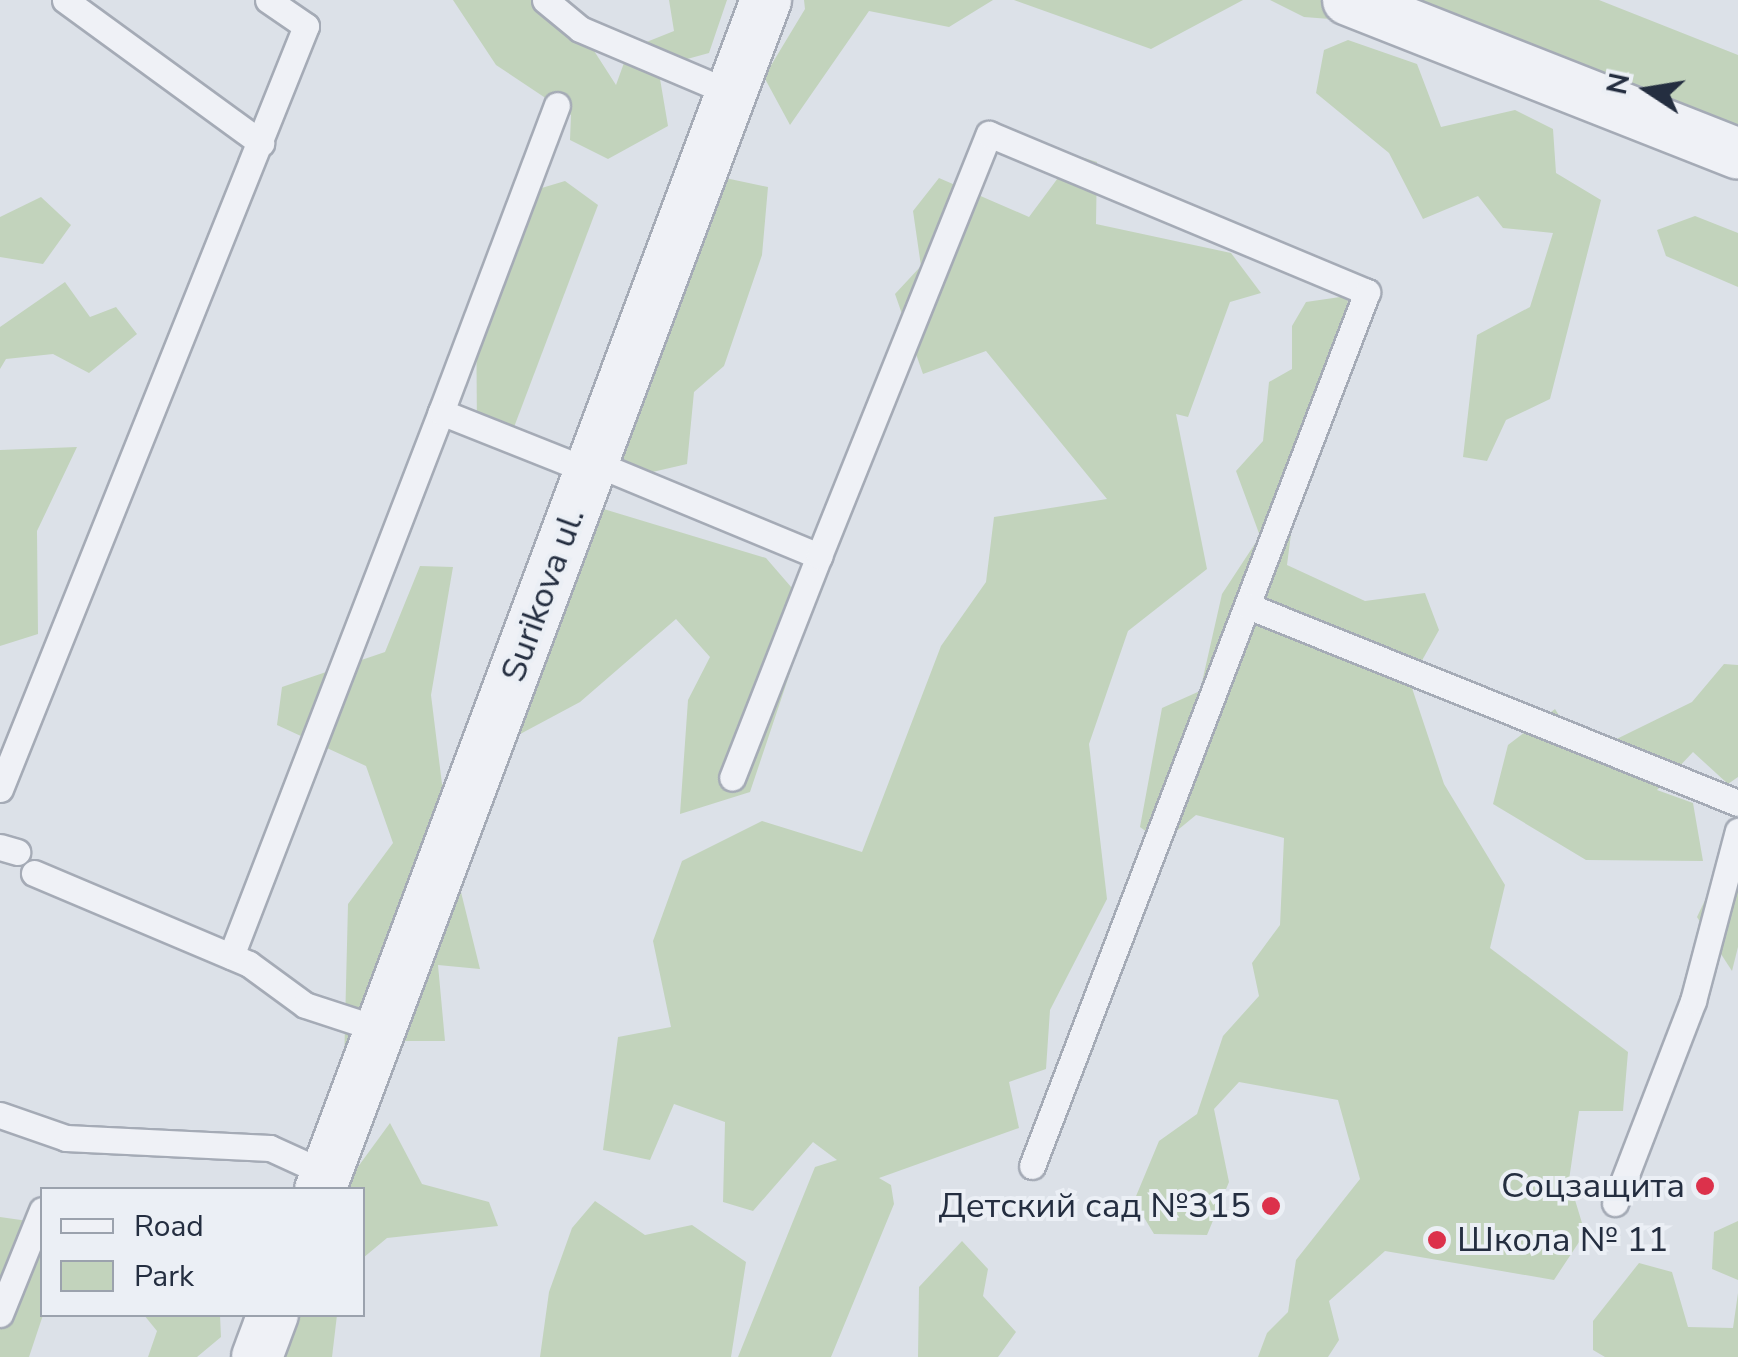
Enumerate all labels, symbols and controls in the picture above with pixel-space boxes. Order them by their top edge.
north arrow [1598,40,1698,140]
text: N [1598,70,1639,98]
street label: Surikova ul. [492,502,594,688]
place label: Соцзащита [1501,1165,1685,1207]
marker: Соцзащита [1694,1175,1716,1197]
place label: Детский сад №315 [939,1185,1251,1227]
legend [40,1187,365,1317]
marker: Детский сад №315 [1260,1195,1282,1217]
text: Road [134,1206,204,1247]
place label: Школа № 11 [1457,1219,1668,1261]
marker: Школа № 11 [1426,1229,1448,1251]
text: Park [134,1256,194,1297]

